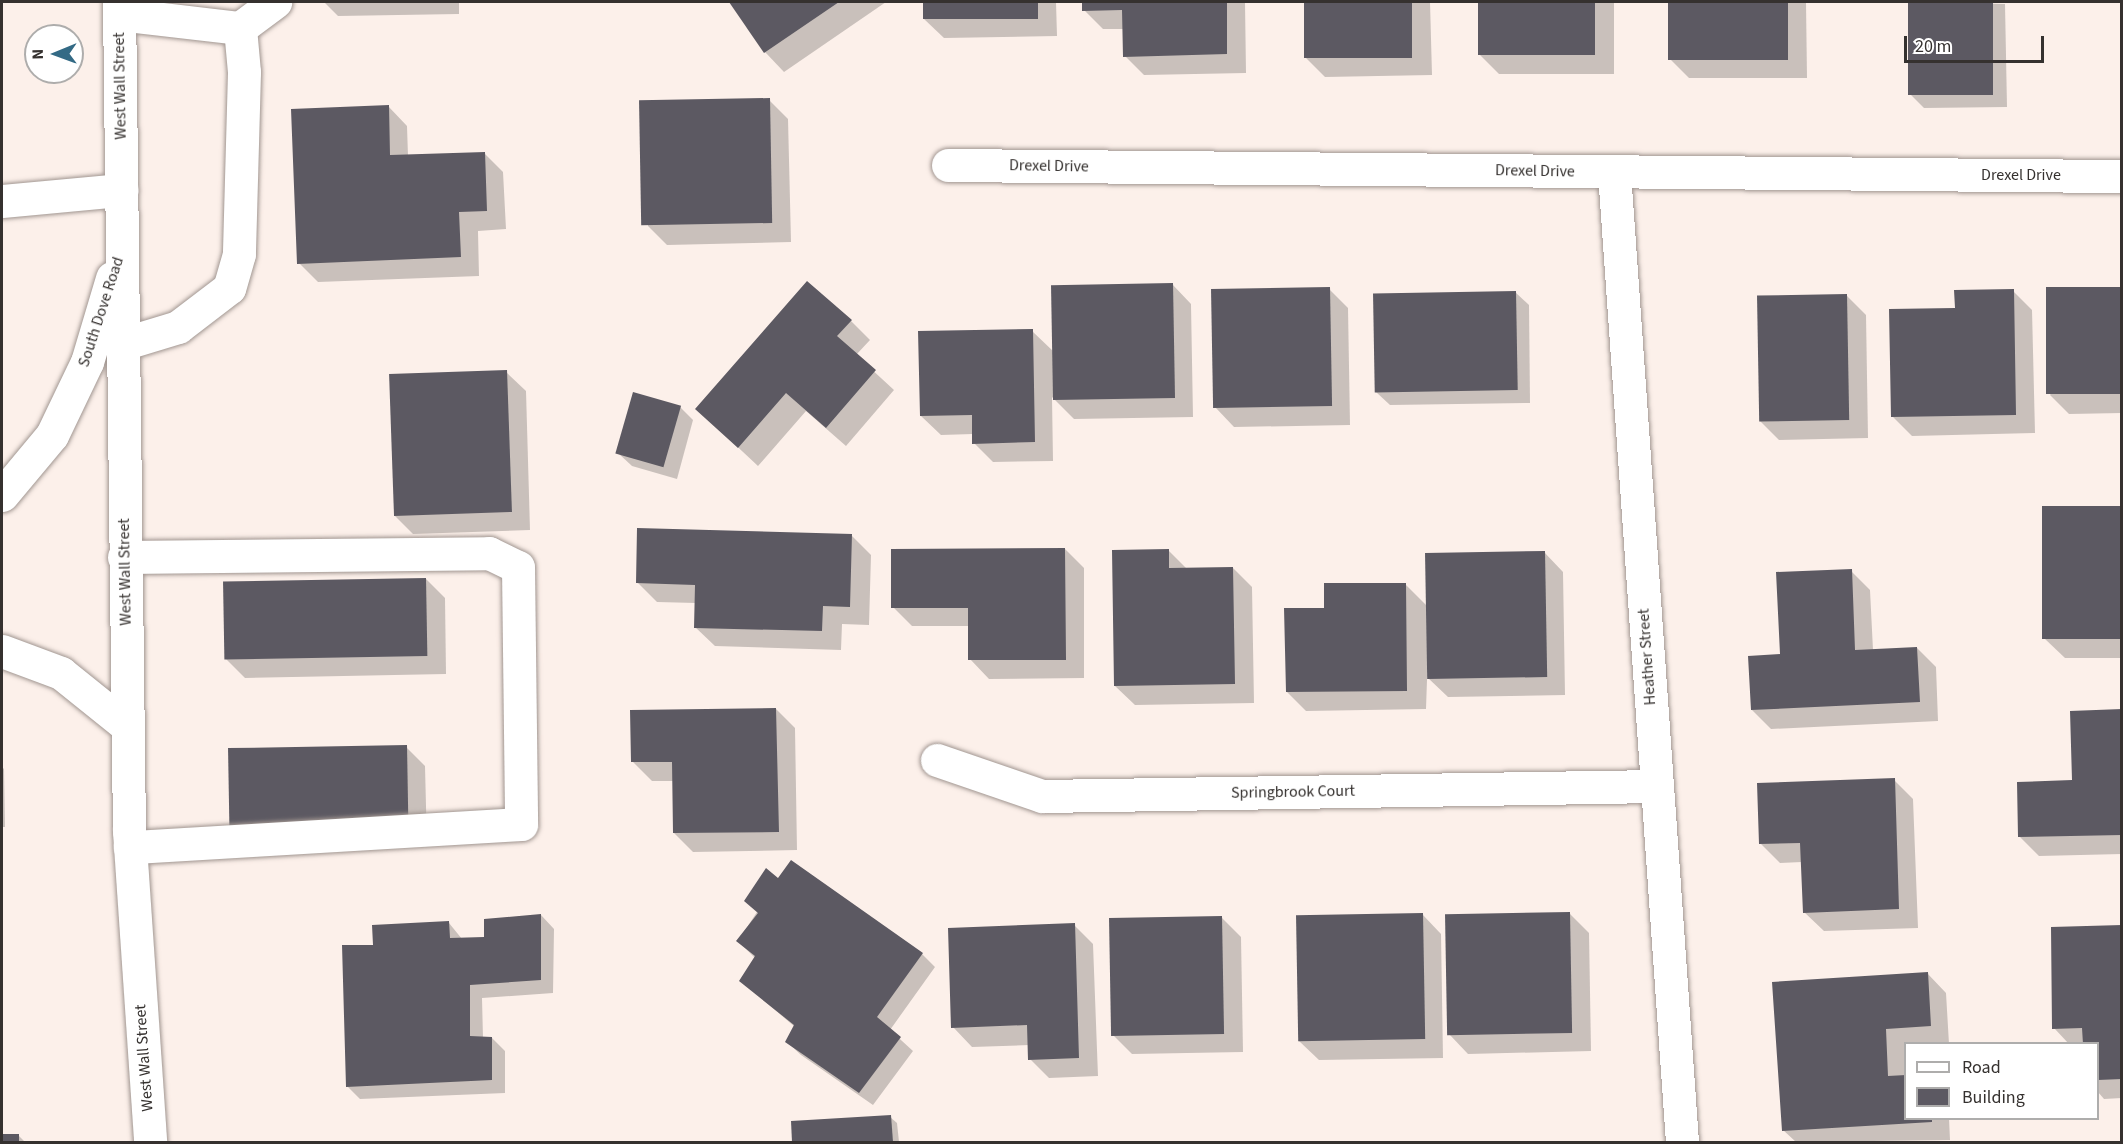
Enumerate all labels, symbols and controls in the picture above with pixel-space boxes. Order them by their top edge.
north arrow [24,24,84,84]
scale bar [1907,24,2046,62]
street label: West Wall Street [109,32,131,140]
text: 20 m [1915,34,1951,59]
text: N [27,49,49,60]
street label: Drexel Drive [1009,156,1089,176]
street label: Drexel Drive [1495,161,1575,181]
street label: Drexel Drive [1981,165,2061,185]
street label: South Dove Road [74,255,128,369]
street label: West Wall Street [114,518,136,626]
street label: Heather Street [1634,608,1660,706]
street label: Springbrook Court [1231,781,1355,803]
street label: West Wall Street [131,1004,157,1112]
legend [1904,1042,2099,1120]
text: Road [1962,1055,2001,1080]
text: Building [1962,1085,2025,1110]

